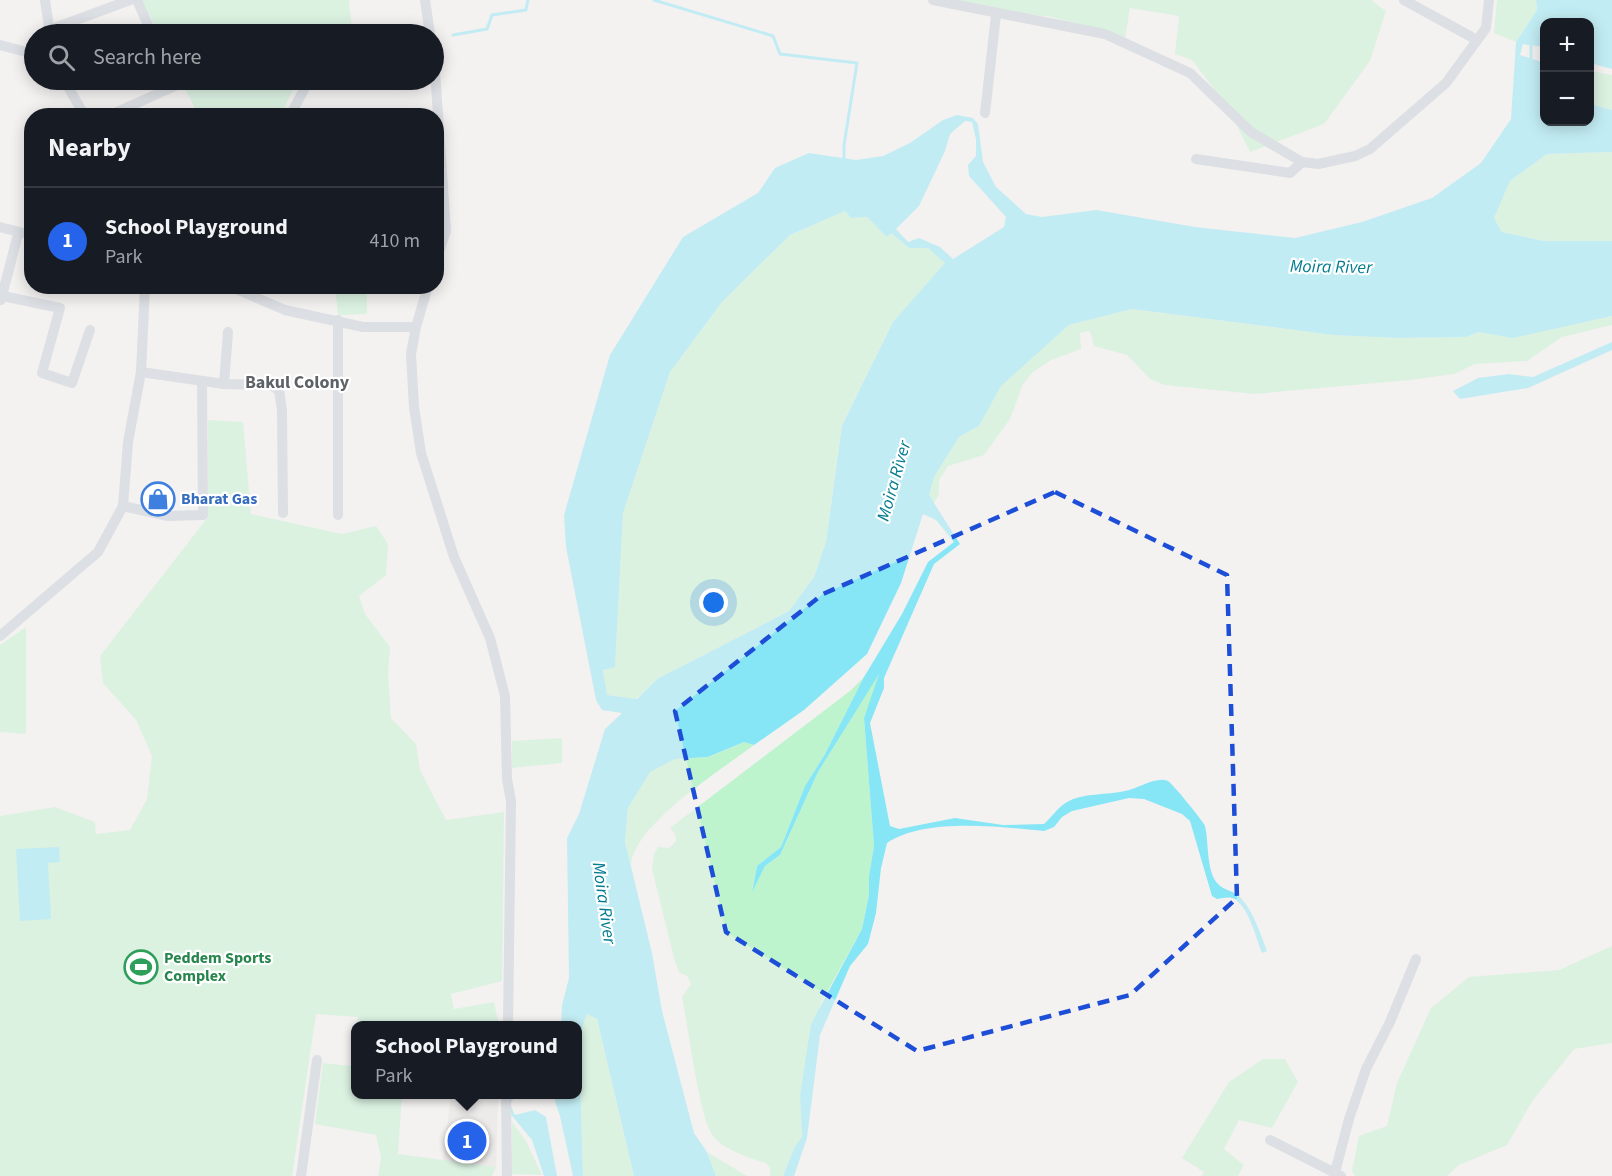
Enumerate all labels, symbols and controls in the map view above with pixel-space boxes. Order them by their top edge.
map controls [1540,18,1594,126]
button: + [1540,18,1594,72]
search box [24,24,444,90]
icon: search [45,41,78,74]
text: Search here [93,41,201,73]
button: − [1540,72,1594,126]
text: Nearby [48,129,131,166]
text: School Playground [105,211,288,243]
text: 1 [62,227,73,255]
text: 410 m [370,227,420,255]
text: Park [105,243,142,271]
water label: Moira River [1290,254,1373,280]
district label: Bakul Colony [245,370,350,395]
water label: Moira River [871,437,918,524]
shop icon: Bharat Gas [140,481,176,517]
place label: Bharat Gas [181,488,257,510]
your location [699,588,728,617]
water label: Moira River [586,860,622,946]
place label: Peddem Sports Complex [164,947,271,987]
sports icon: Peddem Sports Complex [123,949,159,985]
popup [351,1021,582,1099]
text: School Playground [375,1030,558,1062]
text: Park [375,1062,412,1090]
pin: 1 [448,1118,486,1164]

